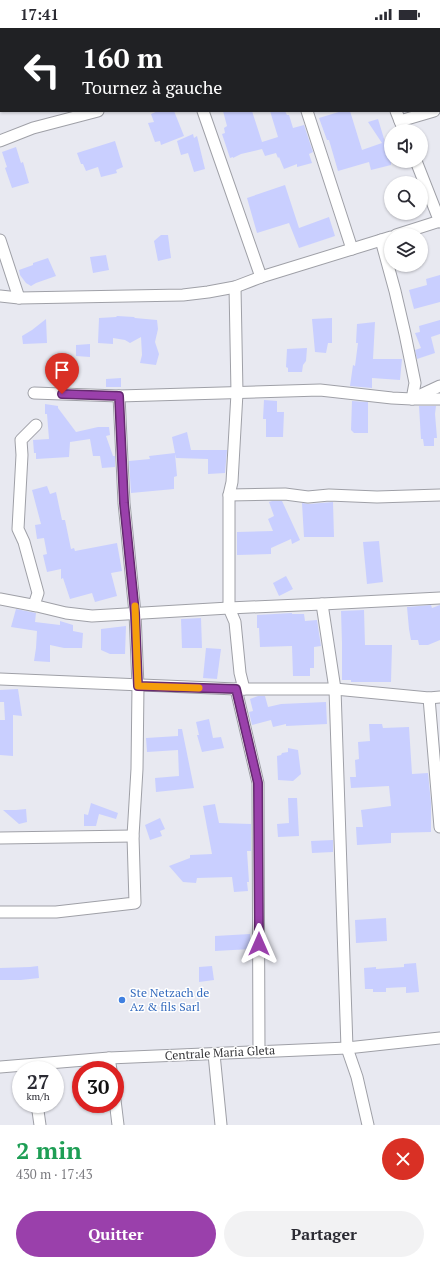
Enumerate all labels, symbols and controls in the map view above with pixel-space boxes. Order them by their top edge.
text: 17:41 [20,4,59,24]
text: 160 m [82,39,163,76]
icon: left [16,44,68,96]
text: Tournez à gauche [82,75,222,99]
map controls [384,124,428,272]
button: sound [384,124,428,168]
button: search [384,176,428,220]
button: layers [384,228,428,272]
pin [45,353,79,394]
icon: arrive [51,359,73,381]
position arrow [238,923,280,965]
place label: Ste Netzach de Az & fils Sarl [130,985,209,1014]
marker: Ste Netzach de Az & fils Sarl [117,995,127,1005]
street label: Centrale Maria Gleta [164,1042,275,1063]
speed limit sign: 30 [72,1061,124,1113]
text: 27 [27,1068,49,1095]
text: km/h [26,1090,50,1103]
text: 2 min [16,1134,82,1166]
button: close [382,1138,424,1180]
text: 430 m · 17:43 [16,1165,93,1183]
button: Quitter [16,1211,216,1257]
button: Partager [224,1211,424,1257]

